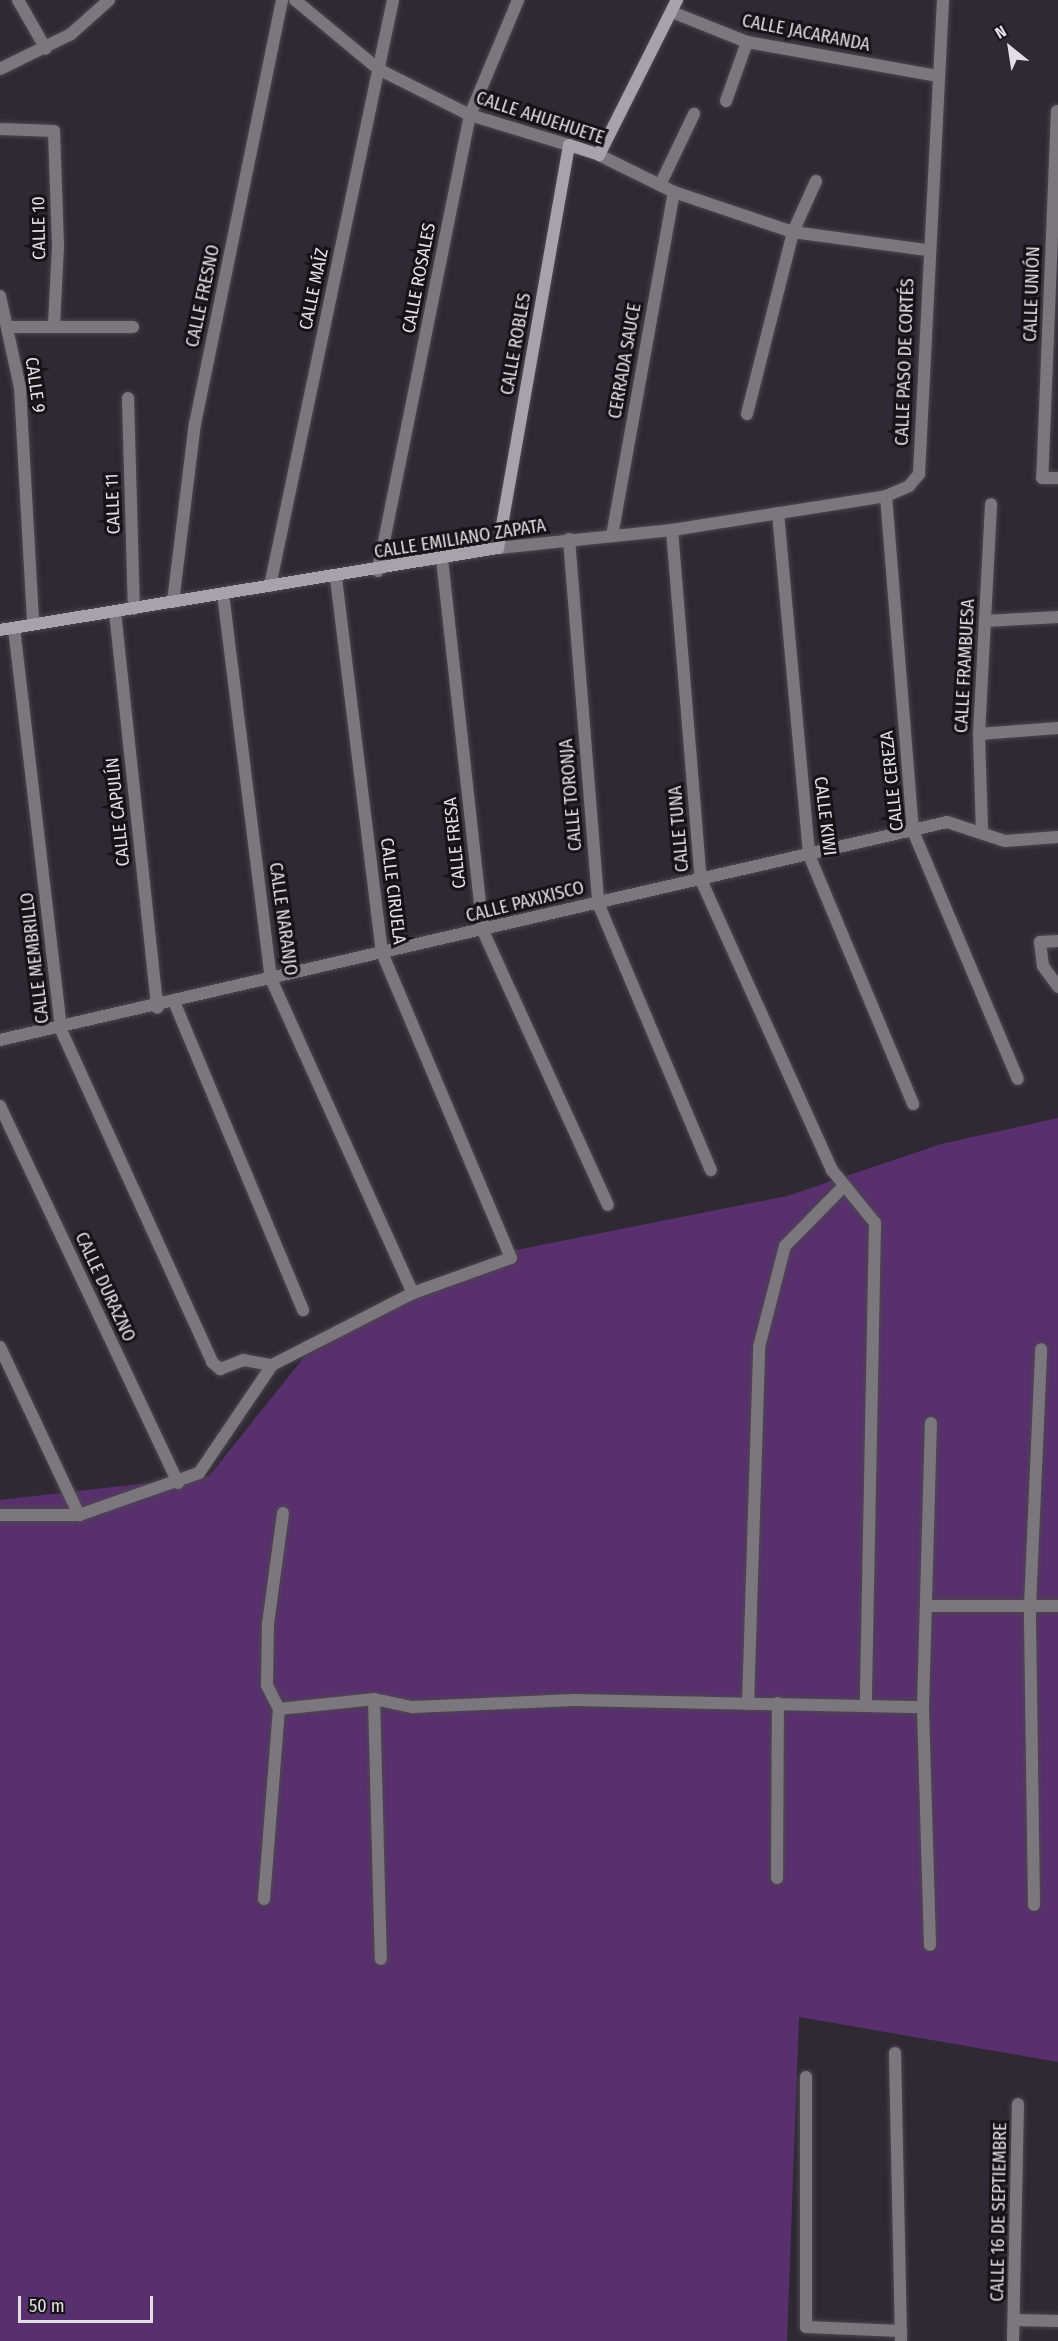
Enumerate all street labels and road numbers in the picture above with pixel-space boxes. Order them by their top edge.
street label: CALLE JACARANDA [740,10,872,56]
street label: CALLE AHUEHUETE [473,87,607,149]
street label: CALLE 10 [28,196,50,260]
street label: CALLE ROSALES [398,221,440,335]
street label: CALLE FRESNO [182,243,224,349]
street label: CALLE MAÍZ [295,246,333,332]
street label: CALLE UNIÓN [1020,246,1044,342]
street label: CALLE PASO DE CORTÉS [891,278,919,446]
street label: CALLE ROBLES [496,291,536,397]
street label: CERRADA SAUCE [604,302,646,420]
street label: CALLE 9 [20,356,50,414]
street label: CALLE 11 [101,473,125,535]
street label: CALLE EMILIANO ZAPATA [373,515,547,563]
street label: CALLE FRAMBUESA [951,598,979,734]
street label: CALLE CEREZA [876,730,908,832]
street label: CALLE TORONJA [555,738,587,852]
street label: CALLE CAPULÍN [102,756,134,868]
street label: CALLE KIWI [809,775,841,857]
street label: CALLE TUNA [664,785,694,873]
street label: CALLE FRESA [439,796,471,890]
street label: CALLE CIRUELA [376,836,410,946]
street label: CALLE NARANJO [264,861,302,977]
street label: CALLE PAXIXISCO [464,877,586,927]
street label: CALLE MEMBRILLO [16,891,54,1025]
street label: CALLE DURAZNO [70,1229,140,1345]
street label: CALLE 16 DE SEPTIEMBRE [987,2122,1011,2302]

